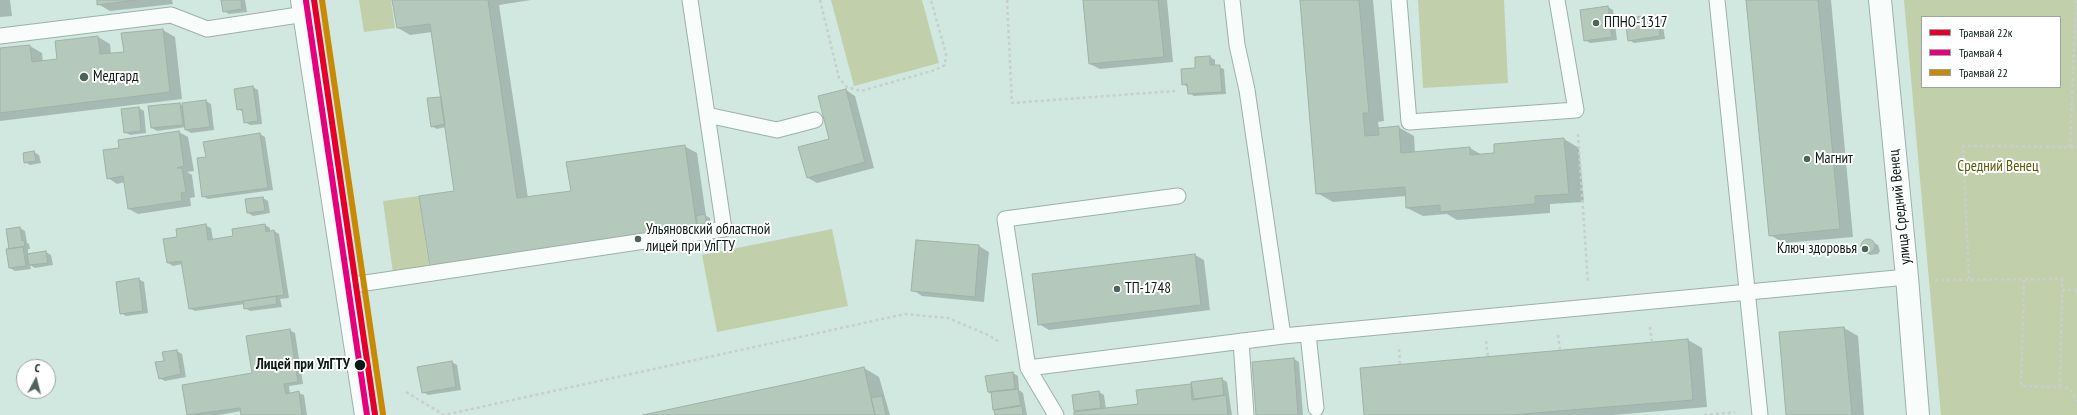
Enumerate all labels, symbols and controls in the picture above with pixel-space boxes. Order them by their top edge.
place label: ППНО-1317 [1604,14,1667,32]
legend [1921,16,2061,88]
marker: ППНО-1317 [1591,18,1601,28]
text: Трамвай 22к [1959,25,2012,40]
text: Трамвай 4 [1959,45,2002,60]
text: Трамвай 22 [1959,65,2008,80]
place label: Медгард [93,68,139,86]
marker: Медгард [78,71,90,83]
street label: улица Средний Венец [1885,149,1915,265]
place label: Магнит [1815,150,1853,168]
marker: Магнит [1802,154,1812,164]
park label: Средний Венец [1957,158,2039,176]
place label: Ульяновский областной лицей при УлГТУ [646,221,770,256]
marker: Ульяновский областной лицей при УлГТУ [633,234,643,244]
place label: Ключ здоровья [1777,240,1857,258]
marker: Ключ здоровья [1860,244,1870,254]
place label: ТП-1748 [1125,280,1171,298]
marker: ТП-1748 [1112,284,1122,294]
place label: Лицей при УлГТУ [256,356,350,374]
marker: Лицей при УлГТУ [353,358,367,372]
north arrow [16,359,56,399]
text: С [34,361,41,375]

